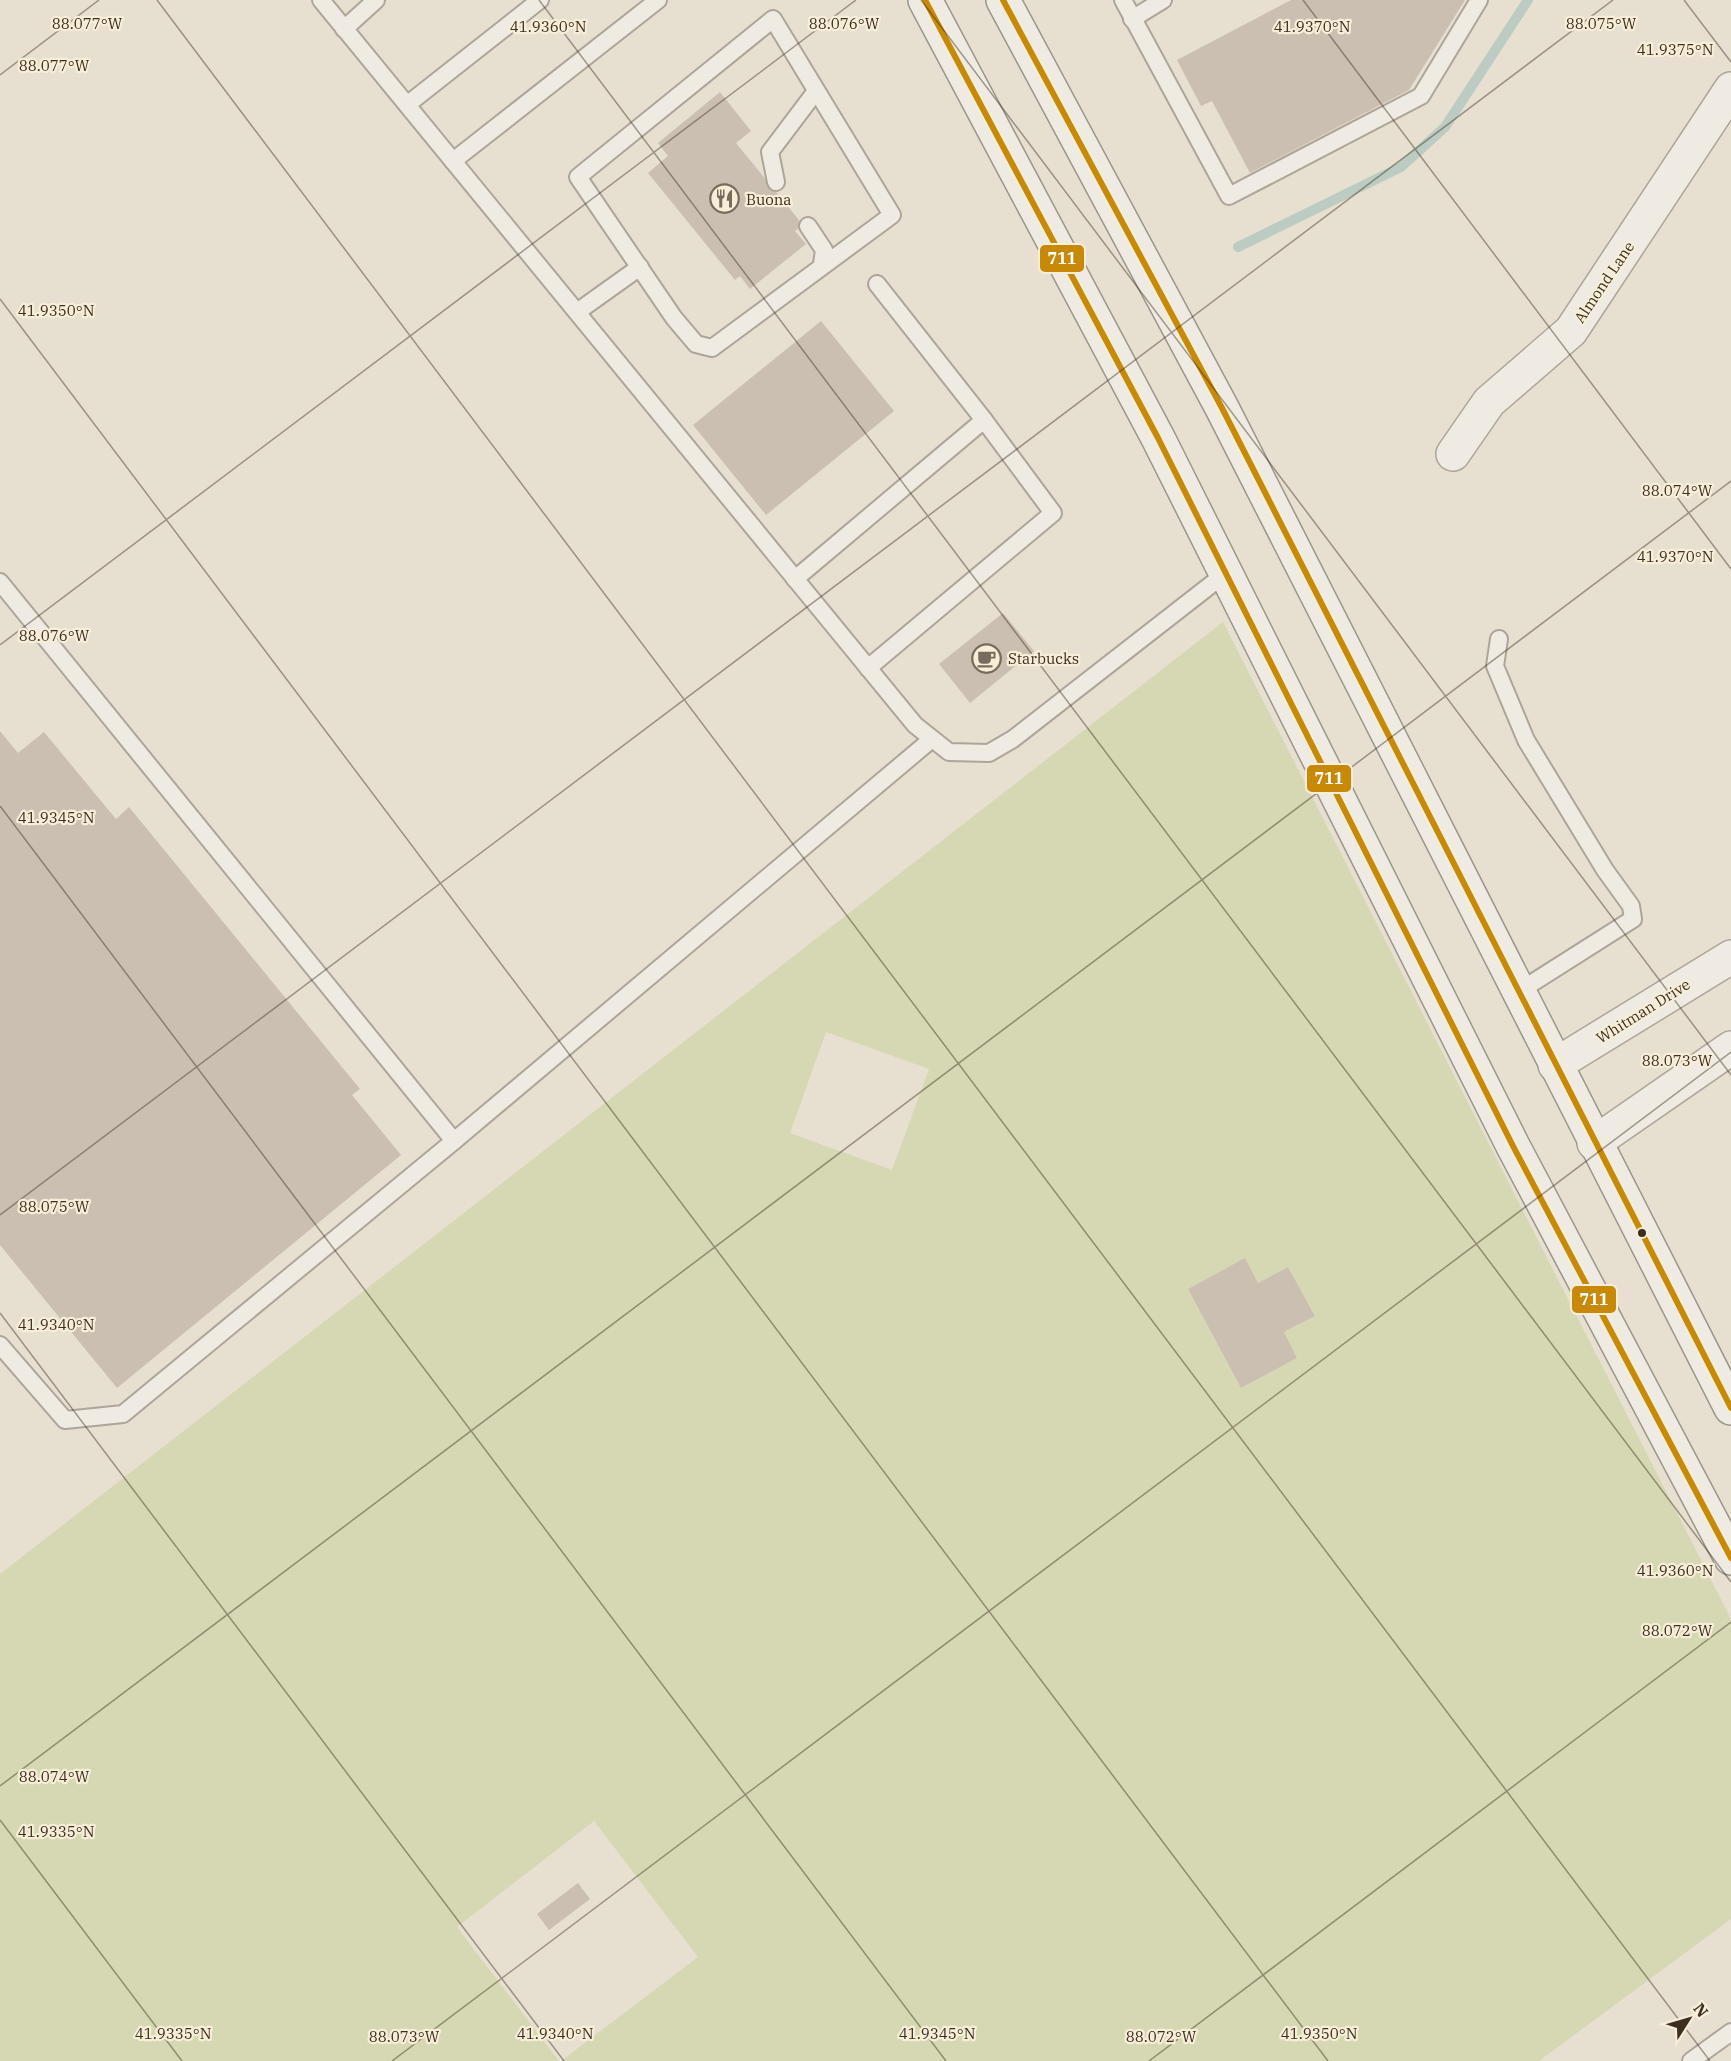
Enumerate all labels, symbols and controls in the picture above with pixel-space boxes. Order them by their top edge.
text: 88.077°W [52,14,123,33]
text: 88.076°W [809,14,880,33]
text: 88.075°W [1566,14,1637,33]
text: 41.9360°N [510,17,586,36]
text: 41.9370°N [1274,17,1350,36]
text: 41.9375°N [1637,40,1713,59]
text: 88.077°W [19,56,90,75]
restaurant icon: Buona [709,183,741,215]
place label: Buona [746,190,791,209]
street label: Almond Lane [1570,238,1638,326]
line badge: 711 [1039,244,1085,273]
text: 711 [1048,248,1076,268]
text: 41.9350°N [18,301,94,320]
text: 88.074°W [1642,481,1713,500]
text: 41.9370°N [1637,547,1713,566]
text: 88.076°W [19,626,90,645]
cafe icon: Starbucks [971,642,1003,674]
place label: Starbucks [1008,649,1079,668]
line badge: 711 [1306,764,1352,793]
text: 711 [1315,768,1343,788]
text: 41.9345°N [18,808,94,827]
street label: Whitman Drive [1592,975,1694,1047]
text: 88.073°W [1642,1051,1713,1070]
text: 88.075°W [19,1197,90,1216]
unlabelled marker [1636,1227,1648,1239]
line badge: 711 [1571,1285,1617,1314]
text: 711 [1580,1289,1608,1309]
text: 41.9340°N [18,1315,94,1334]
text: 41.9360°N [1637,1561,1713,1580]
text: 88.072°W [1642,1621,1713,1640]
text: 88.074°W [19,1767,90,1786]
text: 41.9335°N [18,1822,94,1841]
north arrow [1659,1989,1719,2049]
text: N [1689,1999,1713,2021]
text: 41.9335°N [135,2024,211,2043]
text: 41.9340°N [517,2024,593,2043]
text: 41.9345°N [899,2024,975,2043]
text: 41.9350°N [1281,2024,1357,2043]
text: 88.073°W [369,2027,440,2046]
text: 88.072°W [1126,2027,1197,2046]

